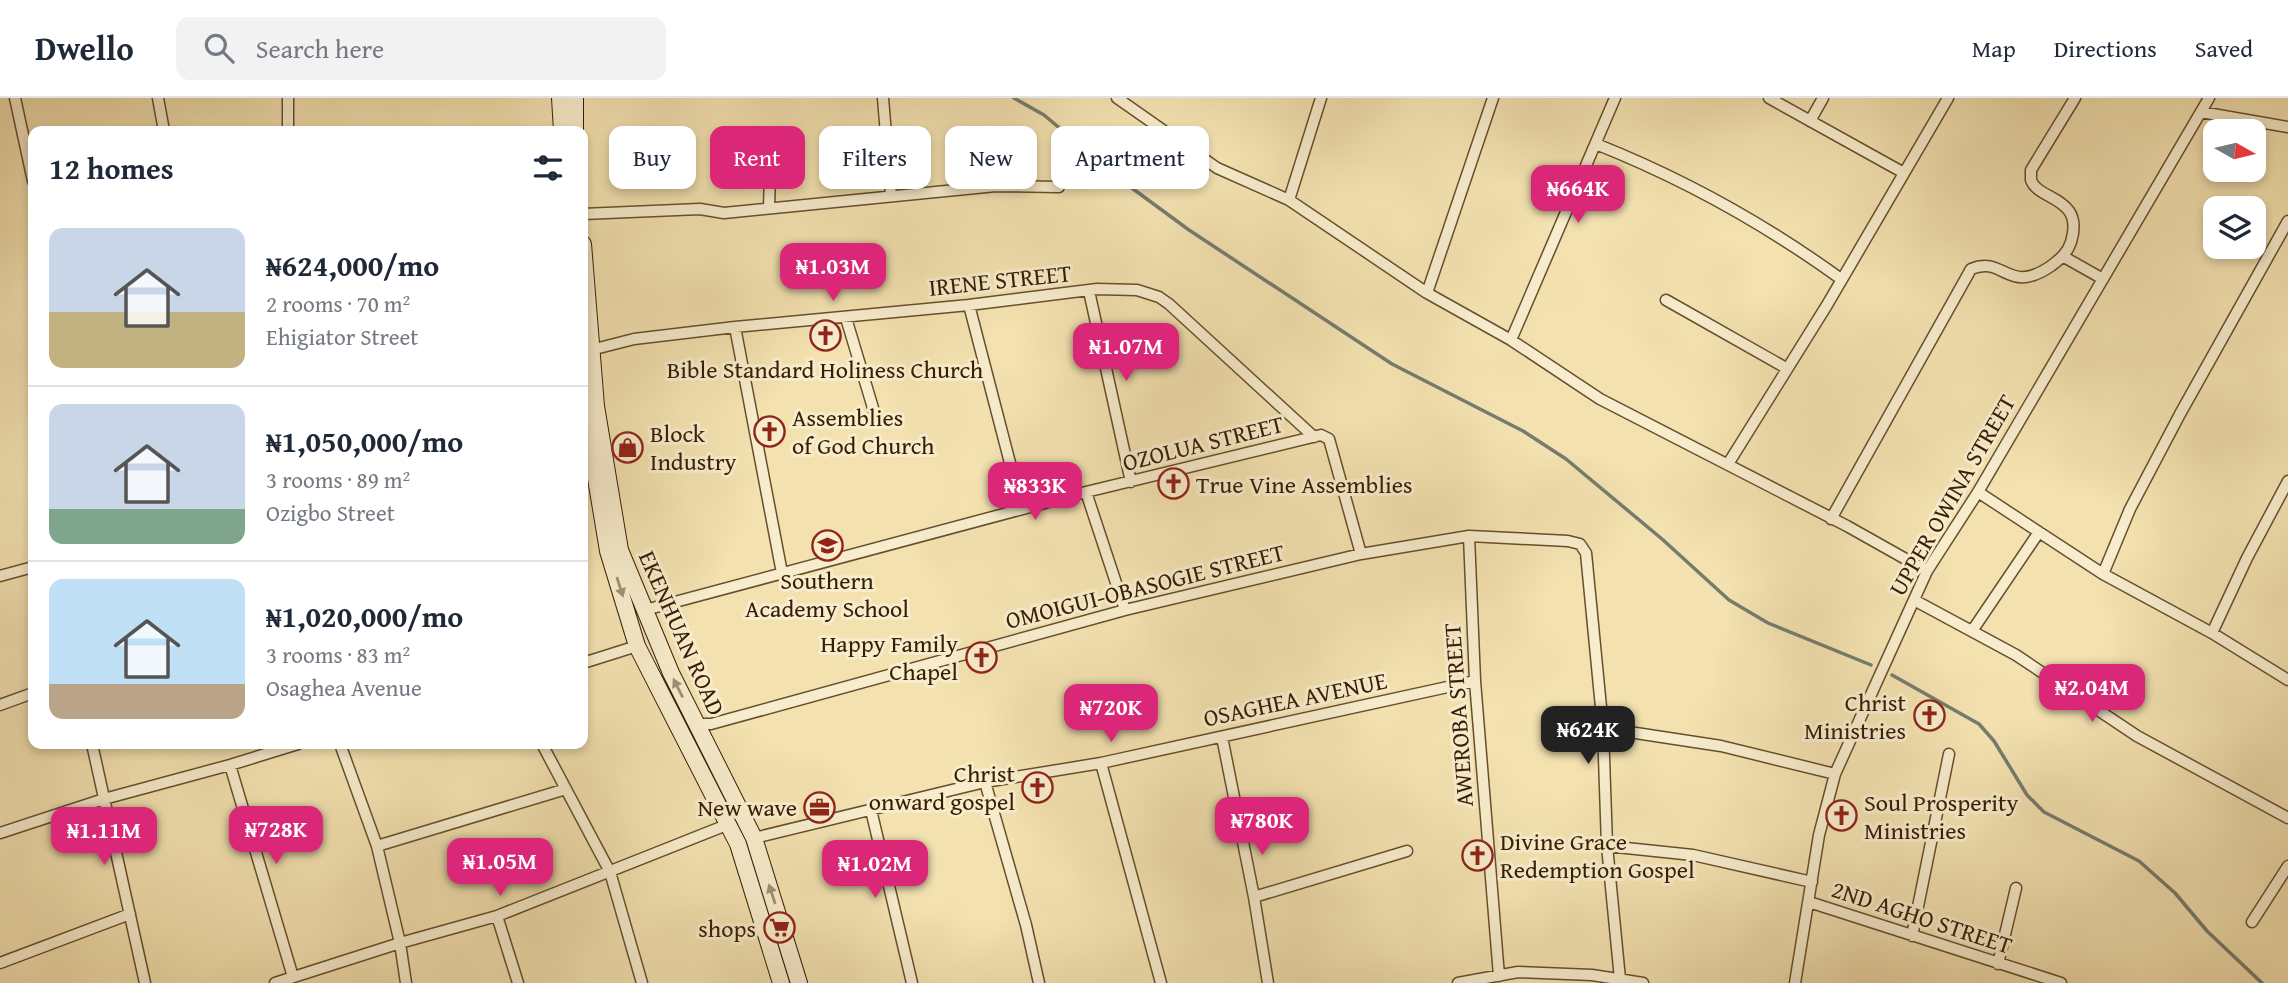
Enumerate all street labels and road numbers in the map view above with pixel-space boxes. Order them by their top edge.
street label: IRENE STREET [927,255,1073,305]
street label: UPPER OWINA STREET [1880,388,2024,602]
street label: OZOLUA STREET [1119,406,1287,480]
street label: OMOIGUI-OBASOGIE STREET [1002,534,1288,638]
street label: EKENHUAN ROAD [630,545,734,721]
street label: AWEROBA STREET [1434,622,1482,808]
street label: OSAGHEA AVENUE [1200,662,1390,736]
street label: 2ND AGHO STREET [1827,871,2017,963]

